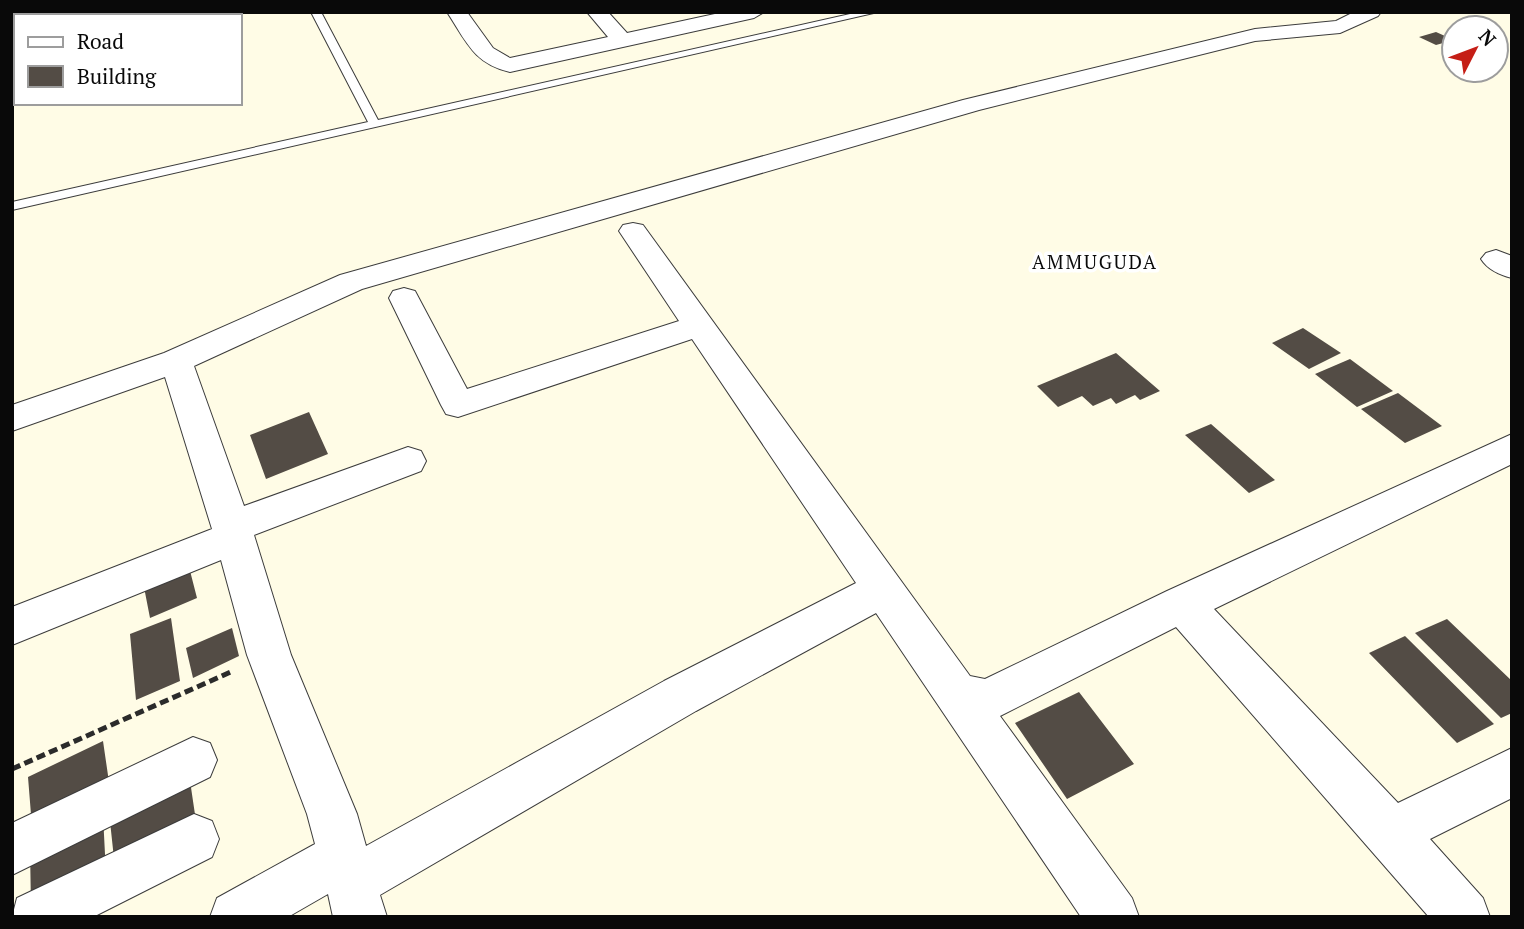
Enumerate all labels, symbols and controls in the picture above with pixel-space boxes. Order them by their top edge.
legend [14,14,242,105]
north arrow [1440,14,1510,84]
text: N [1474,24,1503,51]
text: Road [77,27,124,55]
text: Building [77,62,157,90]
district label: AMMUGUDA [1032,249,1158,274]

